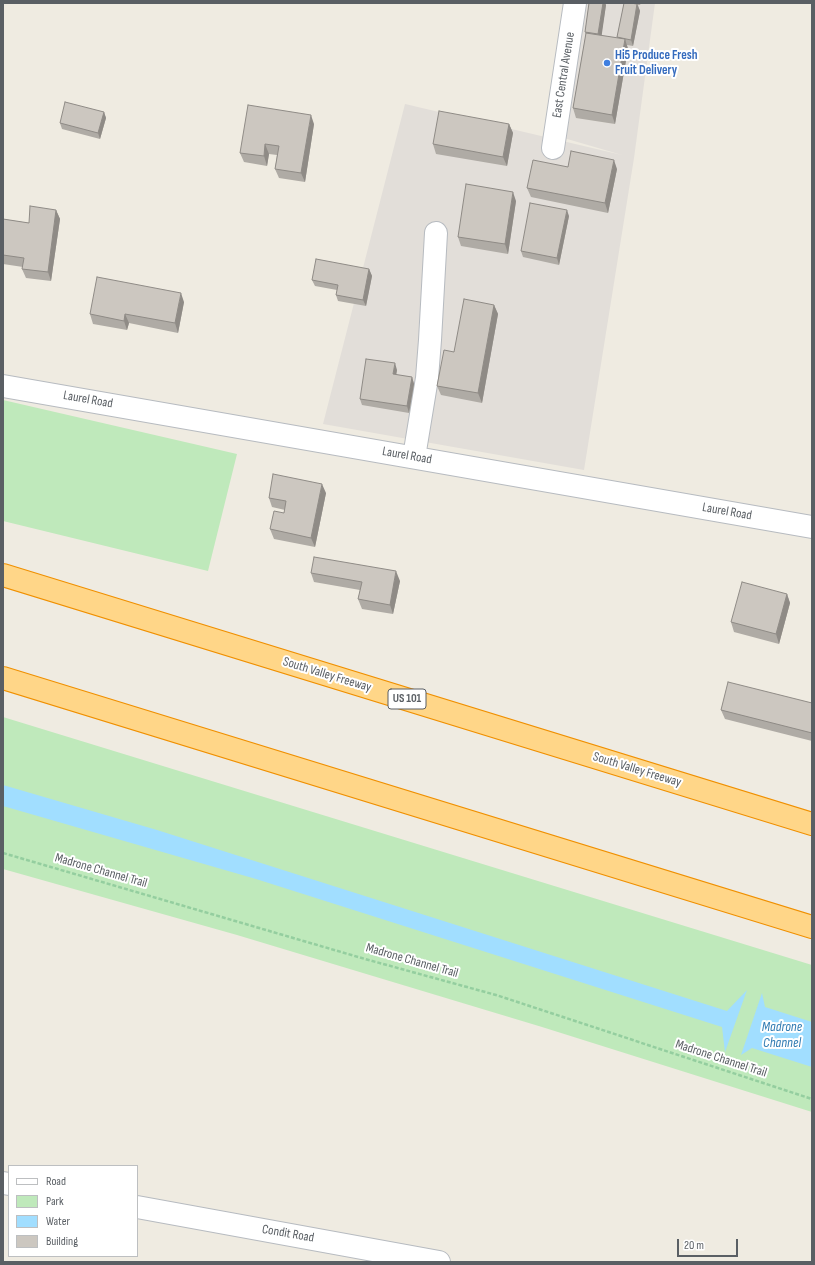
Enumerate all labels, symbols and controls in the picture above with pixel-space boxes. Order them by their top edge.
street label: East Central Avenue [550,31,578,119]
place label: Hi5 Produce Fresh Fruit Delivery [615,48,698,79]
marker: Hi5 Produce Fresh Fruit Delivery [602,58,612,68]
street label: Laurel Road [62,388,114,412]
street label: Laurel Road [381,444,433,468]
street label: Laurel Road [701,500,753,524]
street label: South Valley Freeway [281,654,373,696]
road number: US 101 [388,689,426,709]
street label: South Valley Freeway [591,749,683,791]
street label: Madrone Channel Trail [53,850,149,892]
street label: Madrone Channel Trail [364,940,460,982]
water label: Madrone Channel [762,1019,802,1052]
street label: Madrone Channel Trail [673,1037,769,1081]
legend [8,1165,138,1257]
text: Road [46,1174,66,1189]
text: Park [46,1194,64,1209]
text: Water [46,1214,70,1229]
street label: Condit Road [261,1222,315,1246]
scale bar [679,1231,740,1257]
text: Building [46,1234,78,1249]
text: 20 m [684,1238,704,1253]

